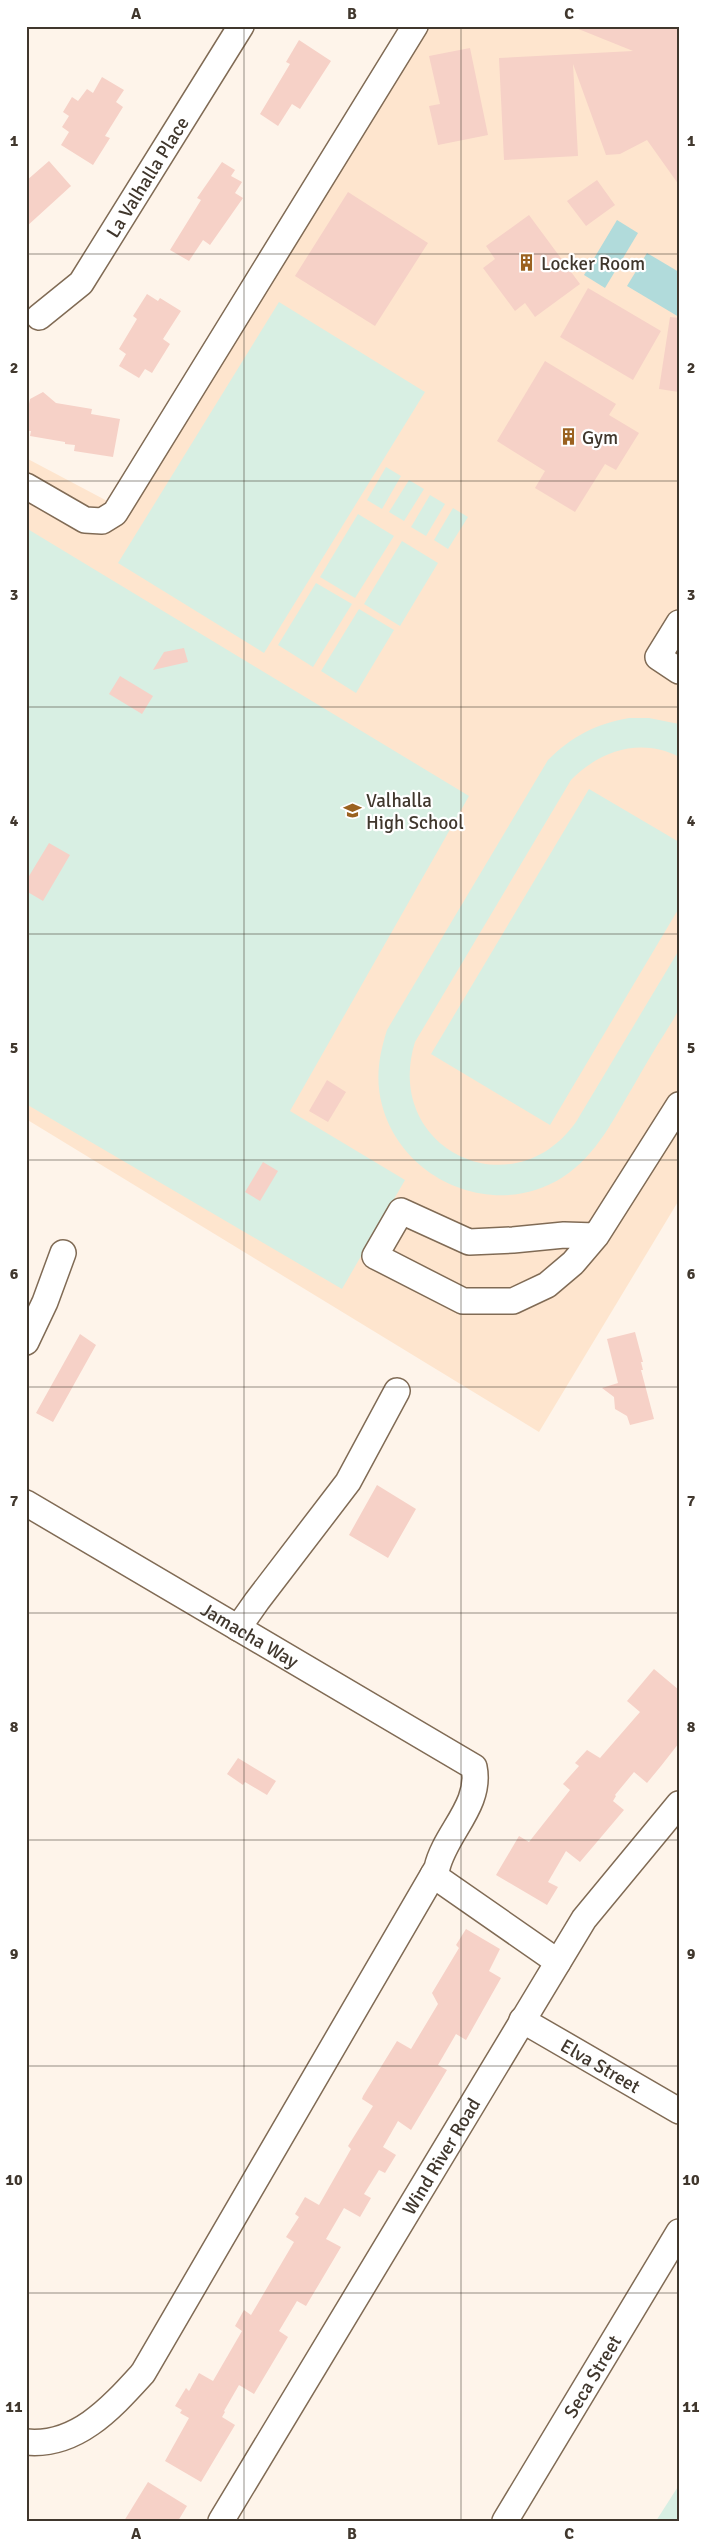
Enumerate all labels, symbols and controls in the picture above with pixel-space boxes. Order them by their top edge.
text: A [131,4,142,24]
text: B [347,4,357,24]
text: C [564,4,574,24]
street label: La Valhalla Place [101,112,195,242]
text: 1 [10,131,19,151]
text: 1 [687,131,696,151]
place label: Locker Room [541,252,645,276]
building icon: Locker Room [517,253,537,273]
text: 2 [10,358,18,378]
text: 2 [687,358,695,378]
place label: Gym [582,426,618,450]
building icon: Gym [558,427,578,447]
text: 3 [10,585,18,605]
text: 3 [687,585,695,605]
place label: Valhalla High School [366,789,464,835]
school or university icon: Valhalla High School [342,801,362,821]
text: 4 [10,811,19,831]
text: 4 [687,811,696,831]
text: 5 [10,1038,18,1058]
text: 5 [687,1038,695,1058]
text: 6 [10,1264,19,1284]
text: 6 [687,1264,696,1284]
text: 7 [10,1491,19,1511]
text: 7 [687,1491,696,1511]
street label: Jamacha Way [196,1598,303,1674]
text: 8 [10,1717,19,1737]
text: 8 [687,1717,696,1737]
text: 9 [10,1944,19,1964]
text: 9 [687,1944,696,1964]
street label: Elva Street [556,2034,645,2099]
street label: Wind River Road [397,2094,486,2219]
text: 10 [5,2170,23,2190]
text: 10 [682,2170,700,2190]
street label: Seca Street [559,2331,627,2423]
text: 11 [5,2397,23,2417]
text: 11 [682,2397,700,2417]
text: A [131,2524,142,2544]
text: B [347,2524,357,2544]
text: C [564,2524,574,2544]

